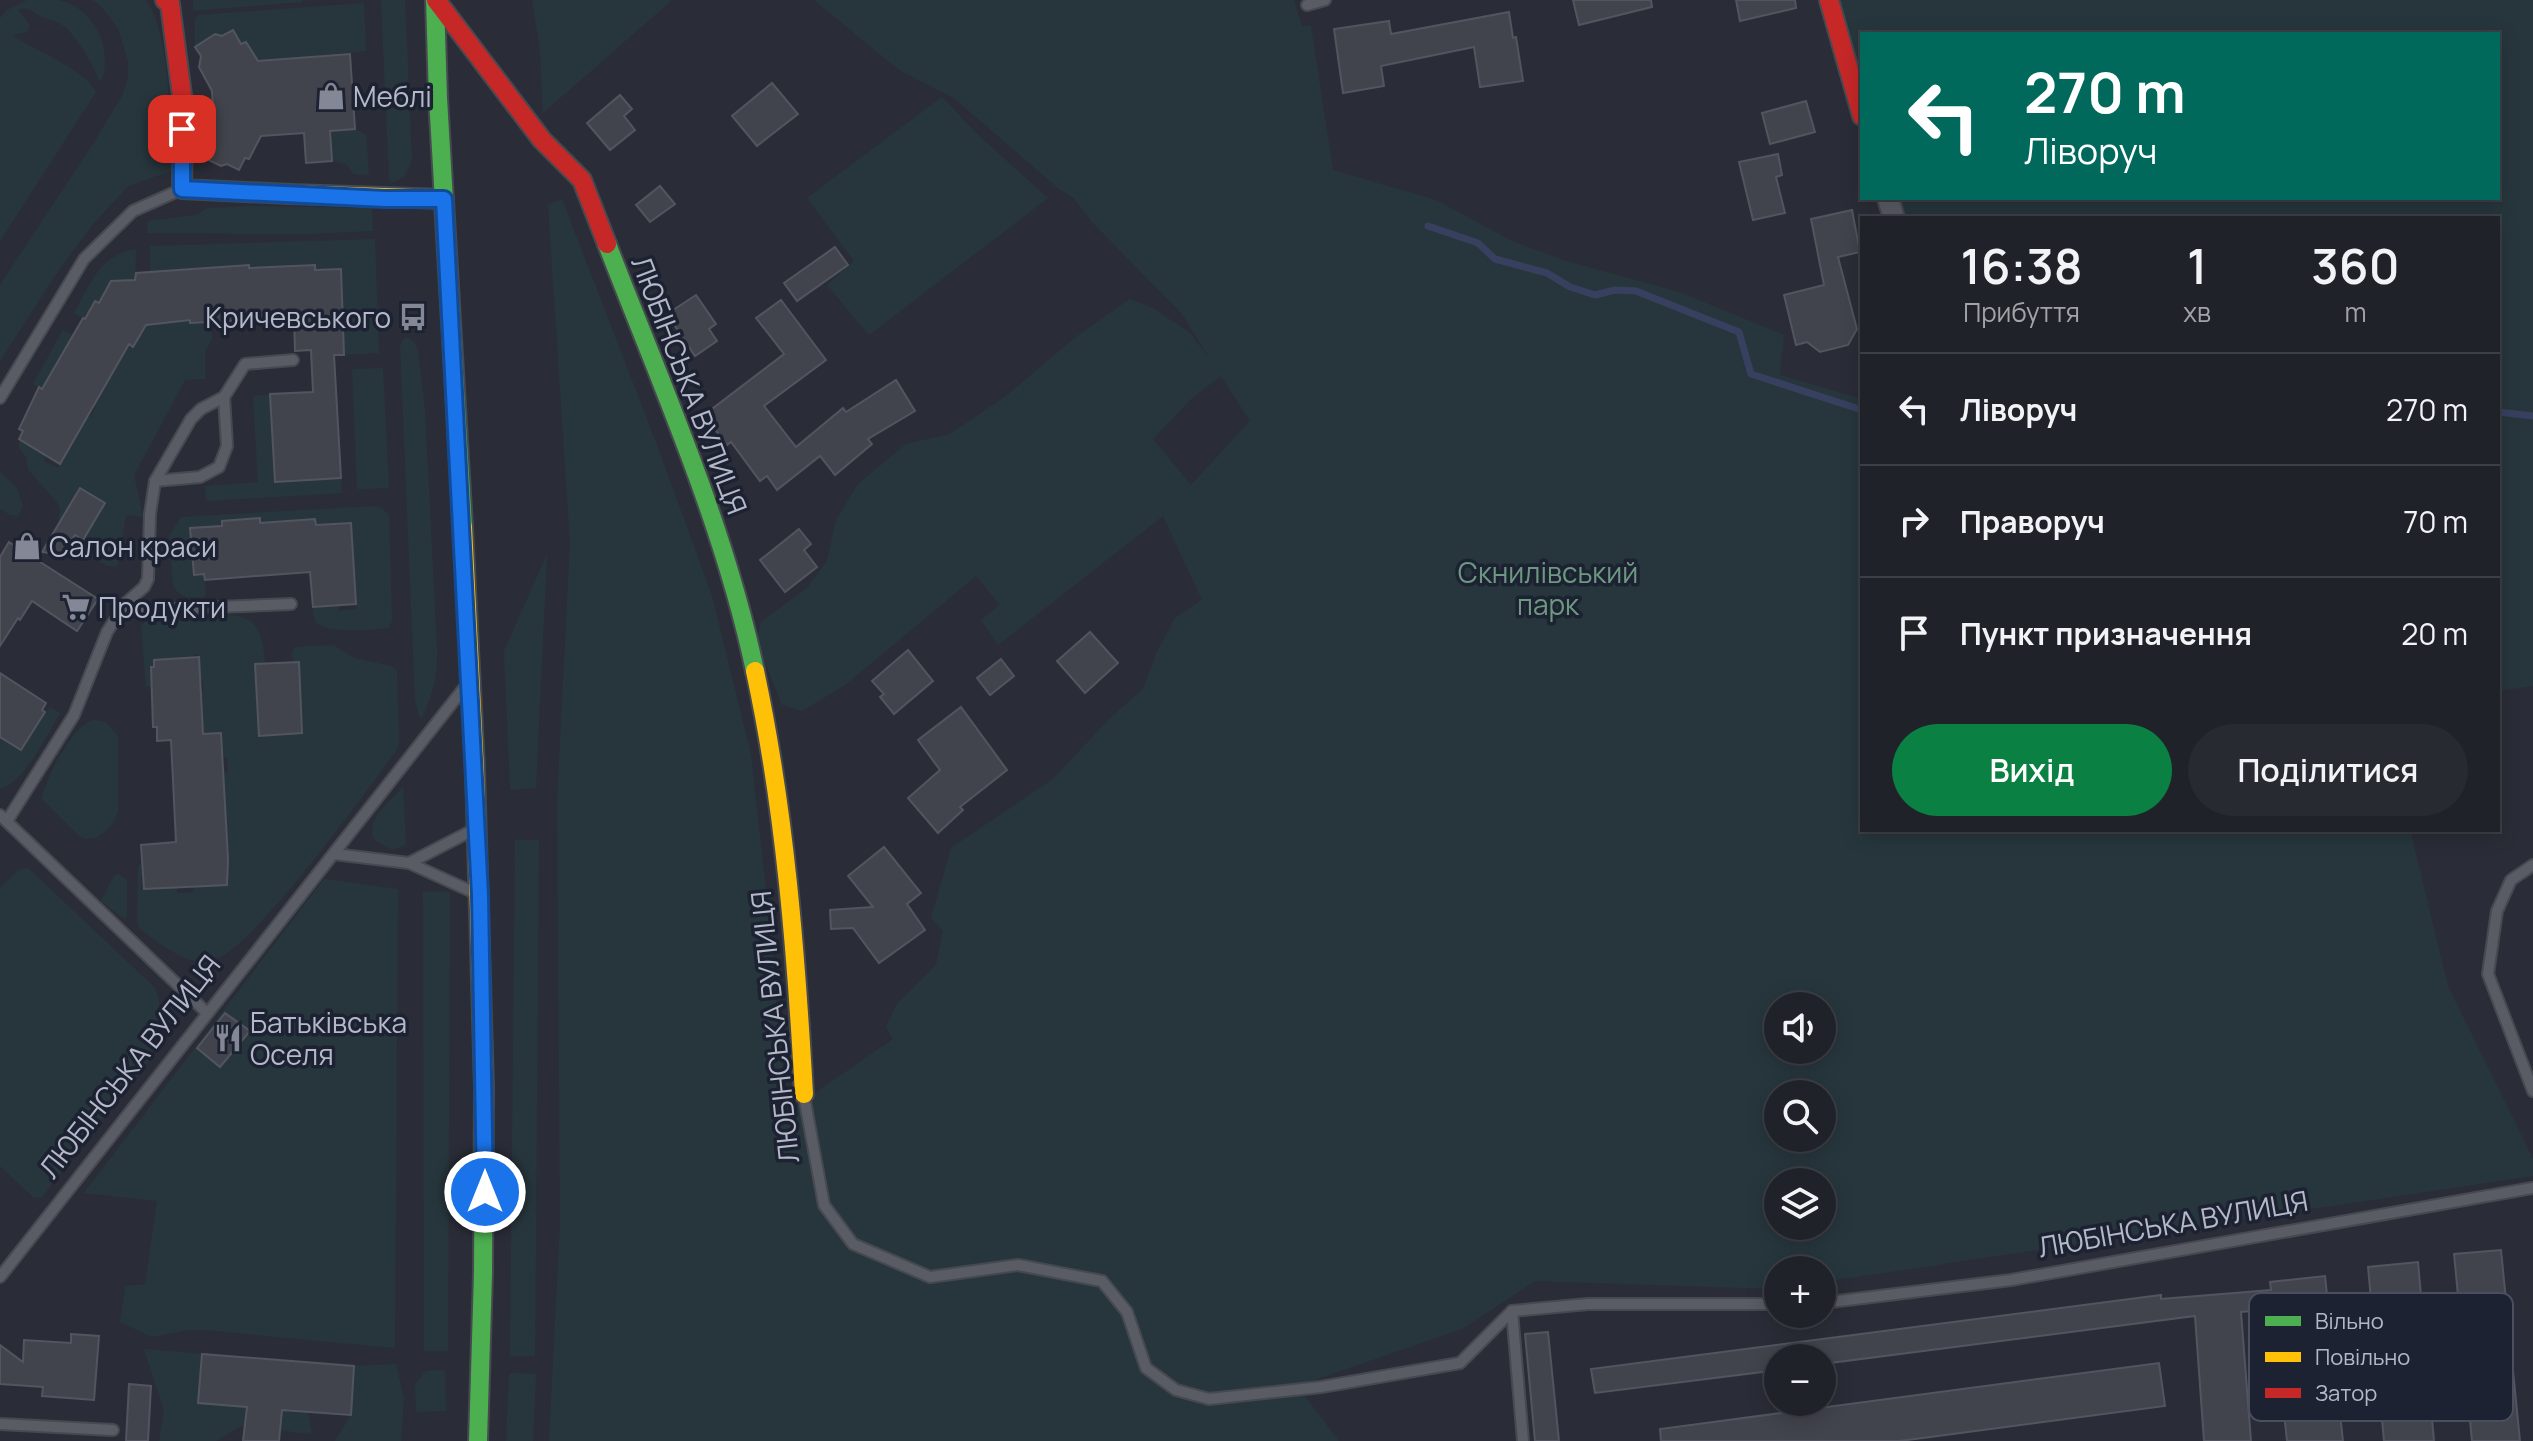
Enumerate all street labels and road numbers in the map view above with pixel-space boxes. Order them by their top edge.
street label: ЛЮБІНСЬКА ВУЛИЦЯ [623,251,757,519]
street label: ЛЮБІНСЬКА ВУЛИЦЯ [741,889,807,1165]
street label: ЛЮБІНСЬКА ВУЛИЦЯ [30,947,228,1185]
street label: ЛЮБІНСЬКА ВУЛИЦЯ [2035,1181,2311,1265]

